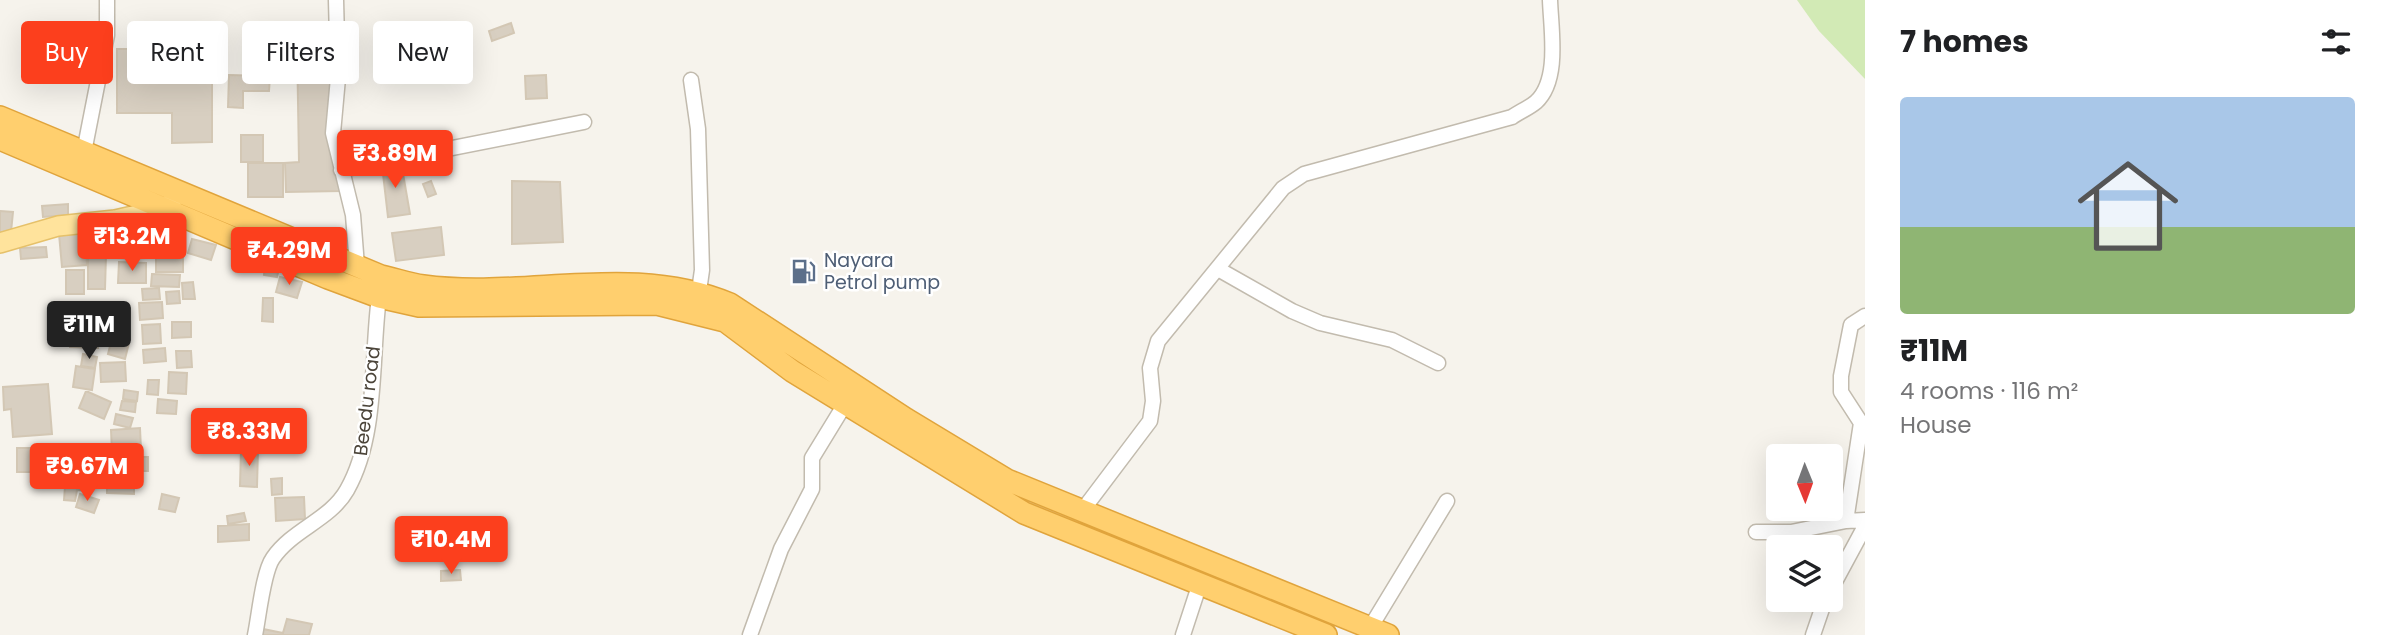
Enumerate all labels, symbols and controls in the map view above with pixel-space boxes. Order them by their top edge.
text: 7 homes [1900,20,2029,63]
chip: Buy [21,21,113,84]
chip: Rent [127,21,228,84]
chip: Filters [242,21,359,84]
chip: New [373,21,473,84]
icon: filters [2317,23,2355,61]
pin: ₹3.89M [338,130,452,190]
text: ₹3.89M [353,137,437,169]
icon: home [2065,143,2191,269]
pin: ₹13.2M [75,214,189,273]
text: ₹13.2M [93,220,171,252]
pin: ₹4.29M [232,228,346,287]
text: ₹4.29M [247,234,331,266]
place label: Nayara Petrol pump [824,247,940,296]
fuel station icon: Nayara Petrol pump [790,257,818,285]
pin: ₹11M [48,302,130,361]
text: ₹11M [63,308,115,340]
text: ₹11M [1900,329,1968,372]
street label: Beedu road [347,345,387,457]
text: 4 rooms · 116 m² [1900,375,2078,407]
pin: ₹8.33M [192,408,306,468]
text: House [1900,409,1972,441]
text: ₹8.33M [207,415,291,447]
pin: ₹9.67M [30,444,144,503]
north arrow [1766,444,1843,522]
map controls [1766,444,1843,612]
text: ₹9.67M [46,450,128,482]
pin: ₹10.4M [394,516,508,576]
text: ₹10.4M [411,523,491,555]
button: layers [1766,535,1843,612]

